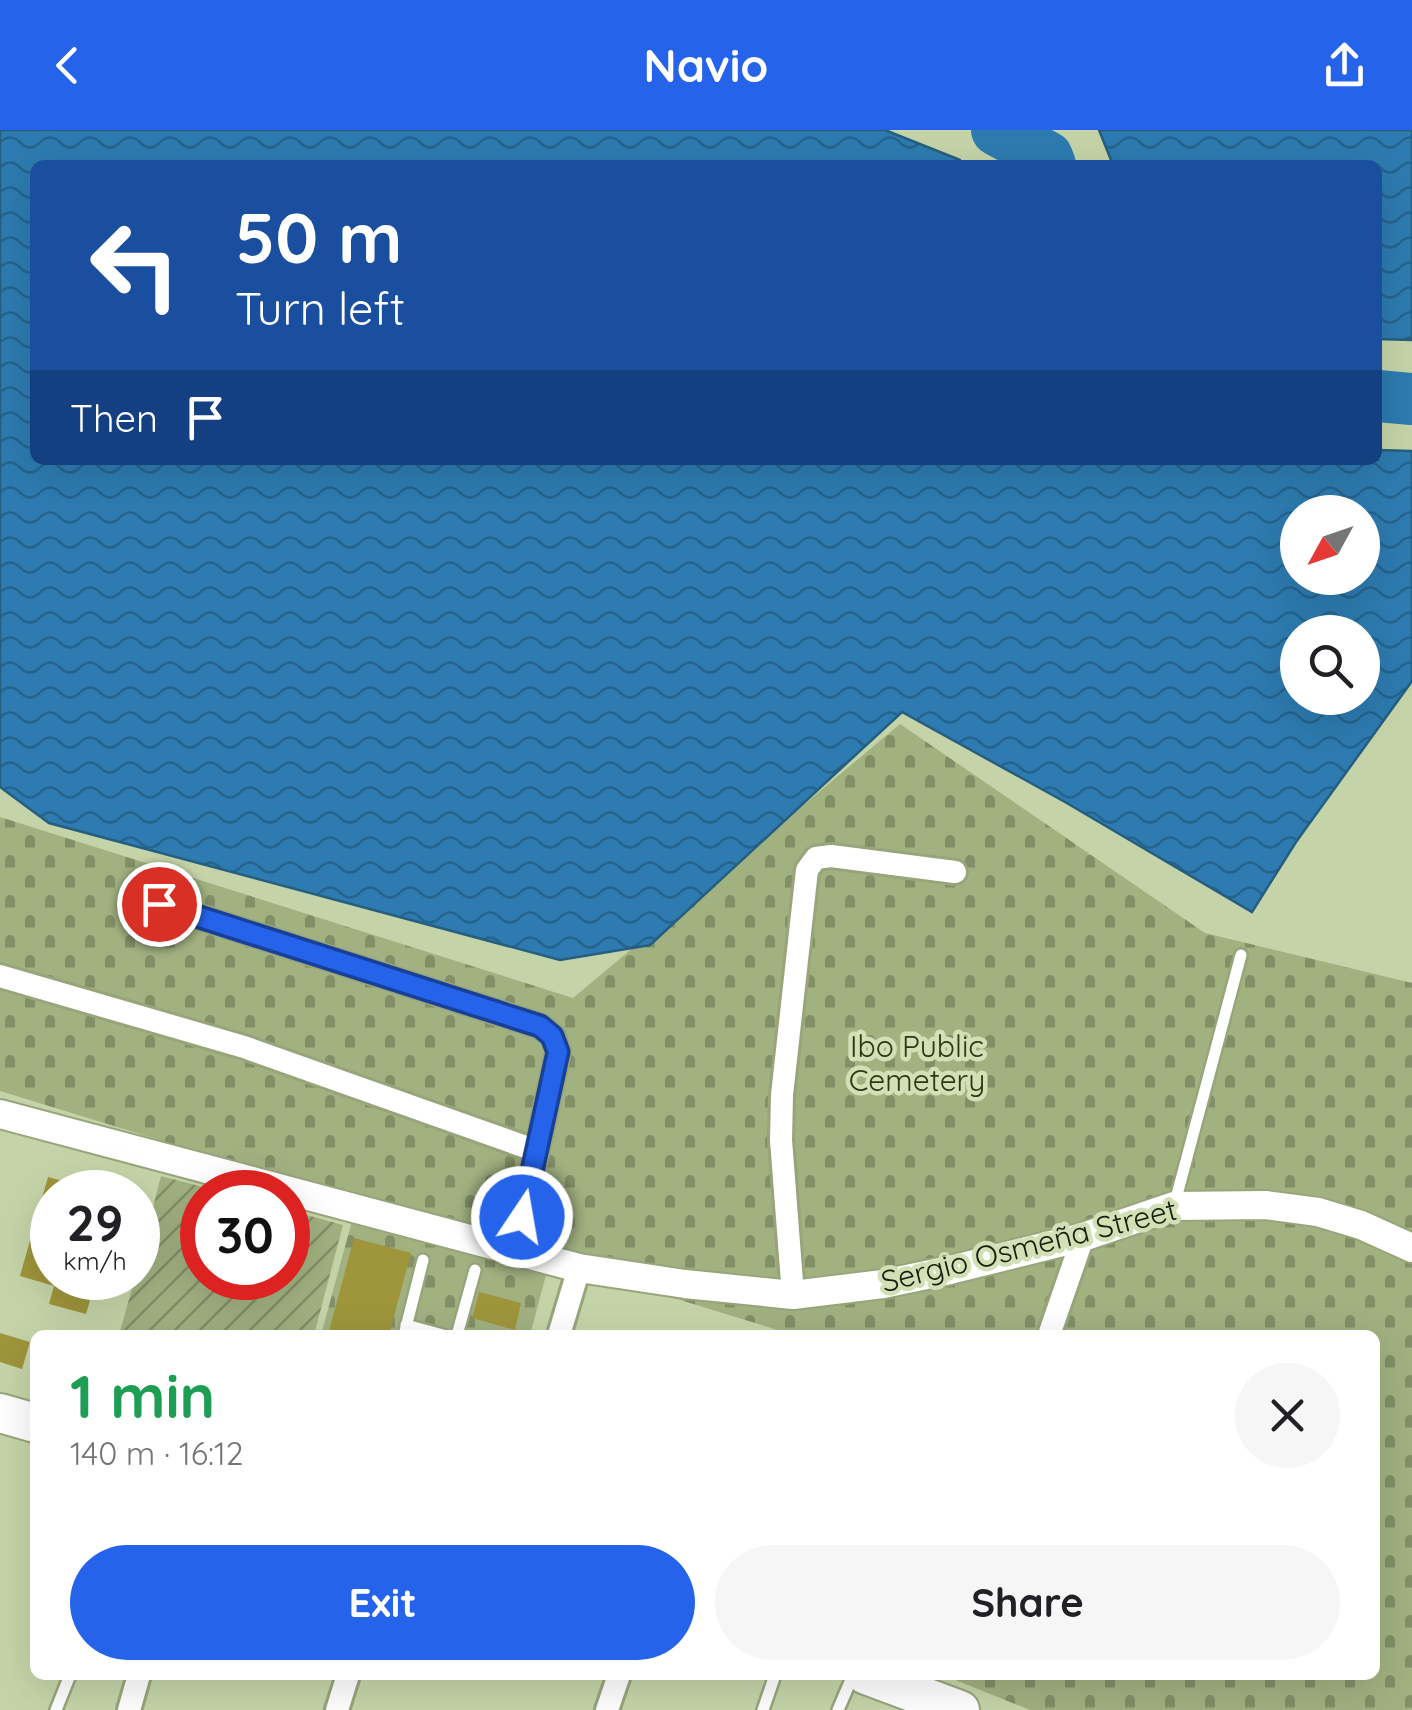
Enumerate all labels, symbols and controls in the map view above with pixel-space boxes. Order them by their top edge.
text: Navio [644,37,768,93]
icon: back [40,38,95,93]
icon: share [1317,38,1372,93]
text: 50 m [235,193,402,281]
icon: left [70,200,200,330]
text: Turn left [235,280,405,336]
icon: arrive [178,390,233,445]
text: Then [70,394,158,442]
north arrow [1280,495,1380,595]
map controls [1280,495,1380,715]
button: search [1280,615,1380,715]
pin [117,862,202,947]
icon: arrive [132,877,187,932]
park label: Ibo Public Cemetery [849,1027,985,1099]
position arrow [470,1165,574,1269]
speed limit sign: 30 [180,1170,310,1300]
street label: Sergio Osmeña Street [877,1190,1181,1300]
text: 29 [67,1191,123,1254]
text: km/h [63,1245,127,1276]
text: 1 min [70,1358,215,1433]
button: close [1235,1363,1340,1468]
text: 140 m · 16:12 [70,1433,244,1473]
button: Exit [70,1545,695,1660]
button: Share [715,1545,1340,1660]

